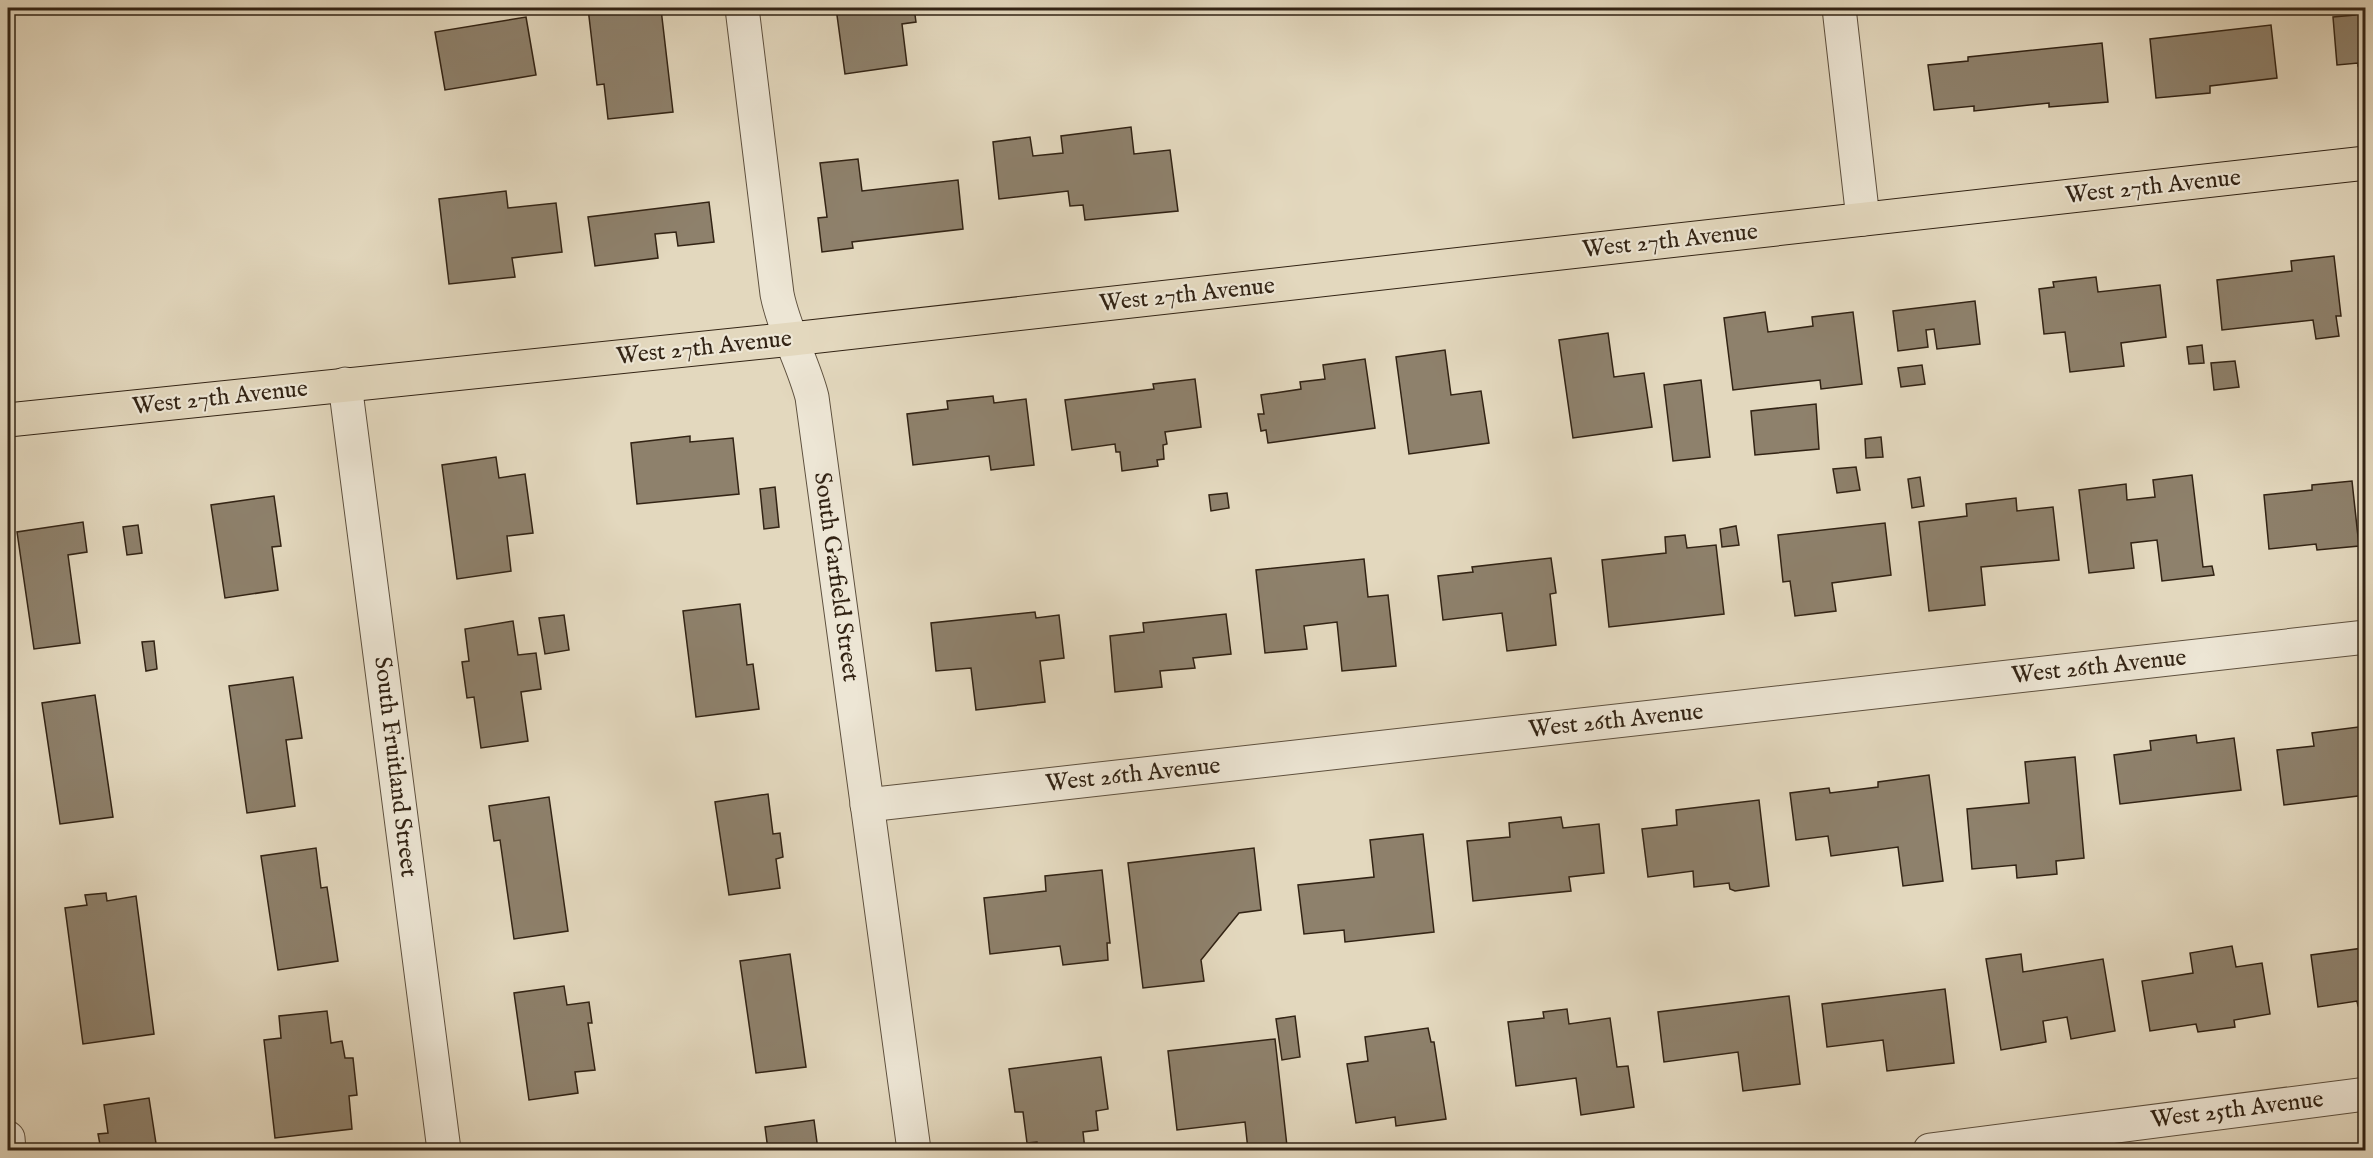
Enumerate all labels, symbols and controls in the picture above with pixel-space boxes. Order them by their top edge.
street label: West 27th Avenue [2064,162,2242,212]
street label: West 27th Avenue [1581,216,1759,266]
street label: West 27th Avenue [1098,270,1276,320]
street label: West 27th Avenue [615,323,793,373]
street label: West 27th Avenue [131,373,309,423]
street label: South Garfield Street [806,470,866,684]
street label: West 26th Avenue [2010,642,2188,692]
street label: South Fruitland Street [366,655,424,879]
street label: West 26th Avenue [1527,696,1705,746]
street label: West 26th Avenue [1044,750,1222,800]
street label: West 25th Avenue [2149,1084,2325,1136]

